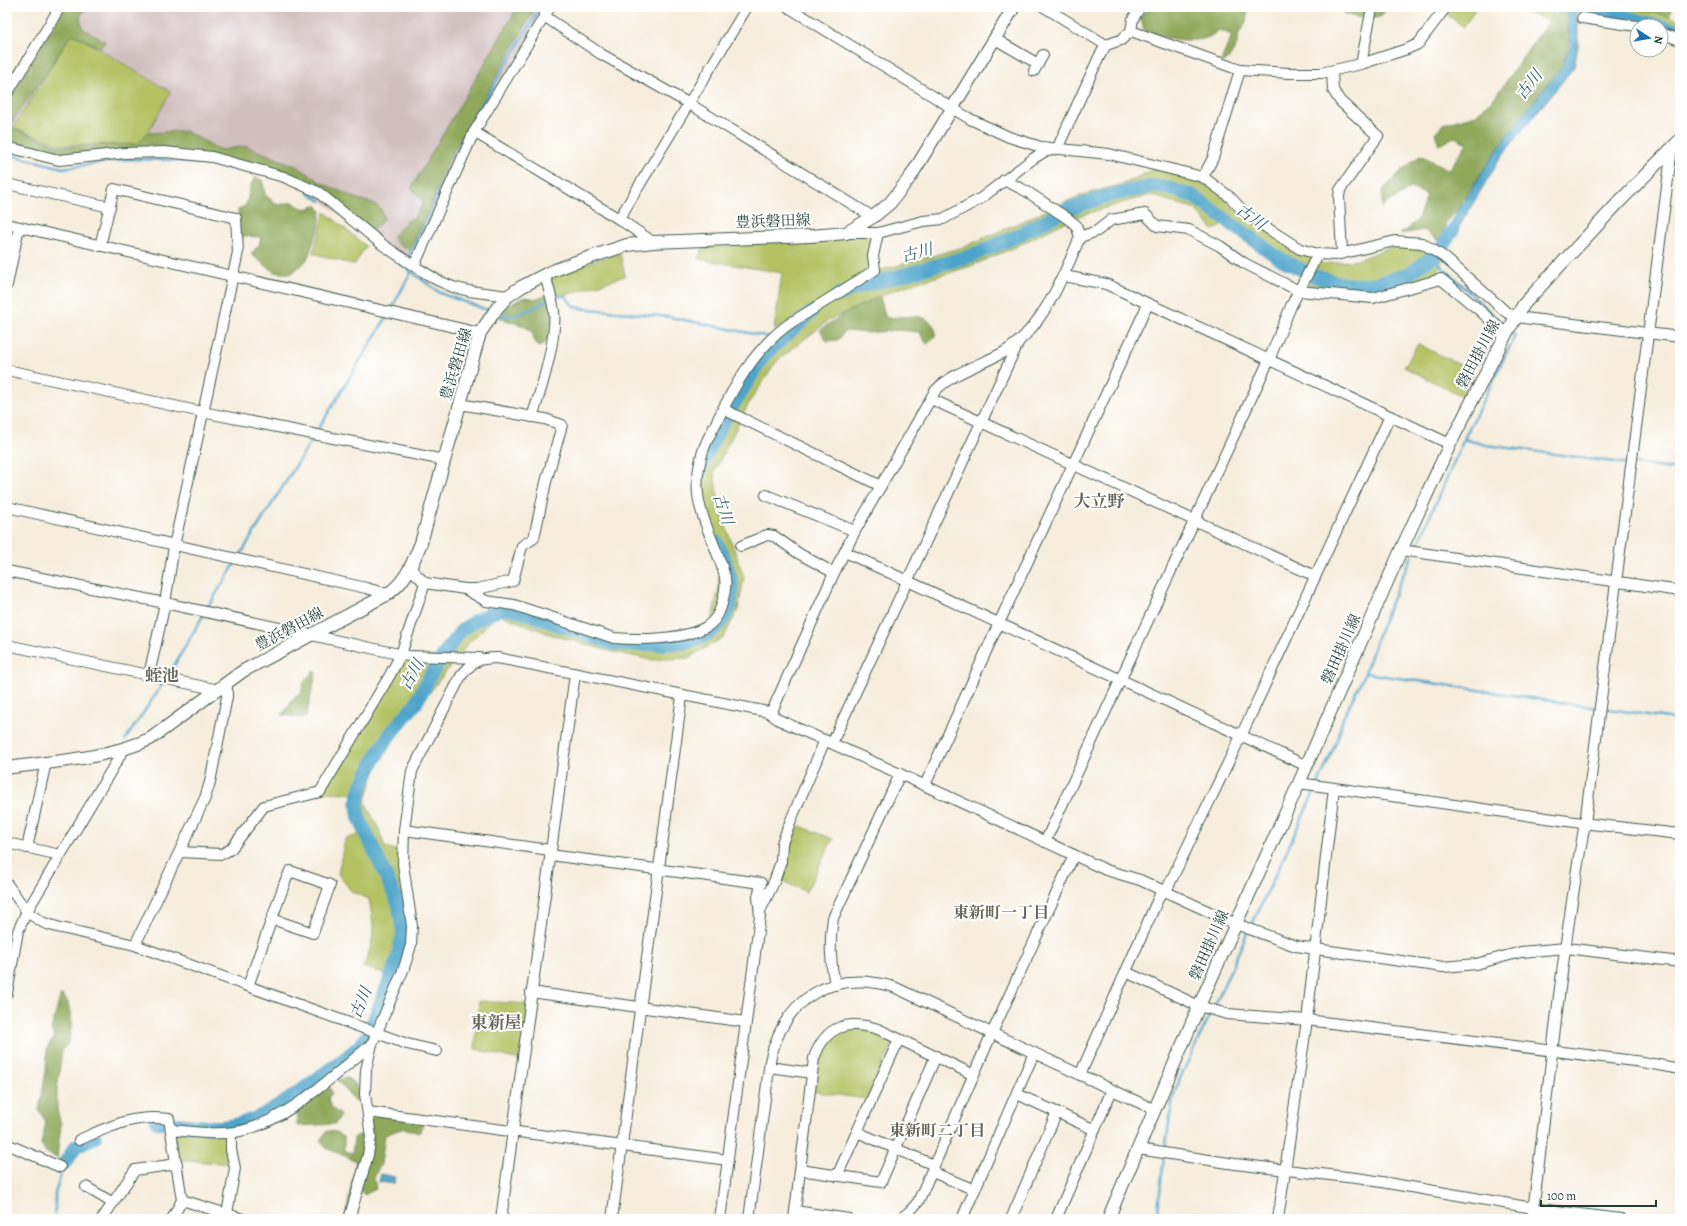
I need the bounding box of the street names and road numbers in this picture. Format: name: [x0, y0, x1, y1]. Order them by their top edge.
street label: 豊浜磐田線: [735, 210, 811, 232]
street label: 磐田掛川線: [1452, 316, 1504, 392]
street label: 豊浜磐田線: [435, 325, 477, 403]
street label: 豊浜磐田線: [251, 603, 327, 655]
street label: 磐田掛川線: [1317, 611, 1365, 687]
street label: 磐田掛川線: [1185, 907, 1233, 983]

